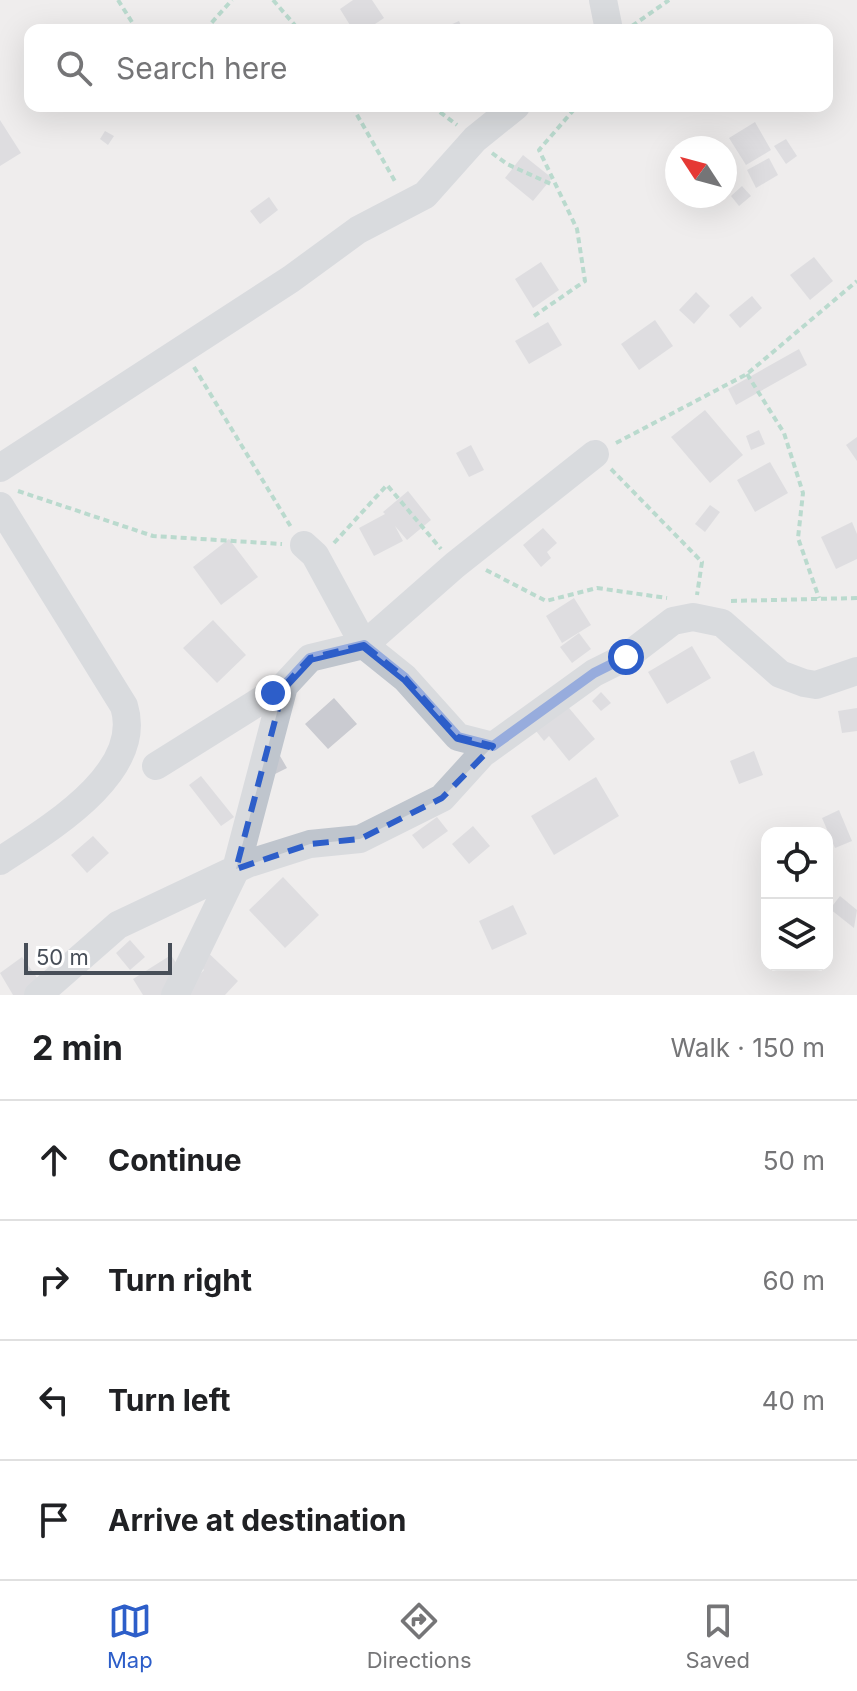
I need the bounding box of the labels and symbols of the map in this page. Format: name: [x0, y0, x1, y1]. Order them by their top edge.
north arrow: [665, 136, 737, 208]
route start: [608, 639, 644, 675]
route end: [255, 675, 291, 711]
scale bar: [24, 939, 172, 975]

